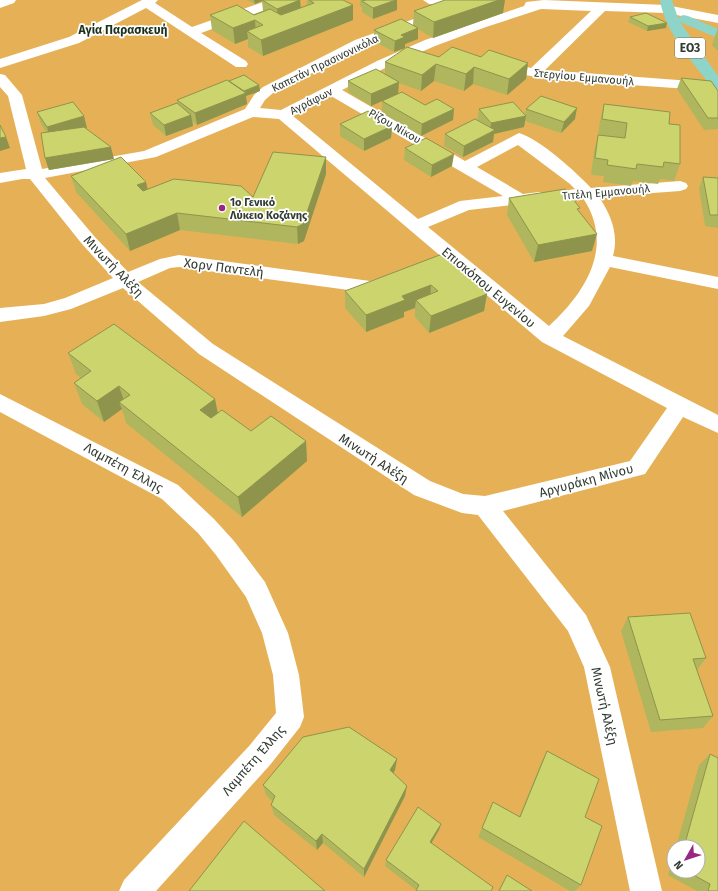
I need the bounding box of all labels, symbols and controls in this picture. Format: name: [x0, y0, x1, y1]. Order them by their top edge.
district label: Αγία Παρασκευή: [78, 22, 168, 37]
street label: Καπετάν Πρασινονικόλα: [270, 32, 381, 95]
road number: ΕΟ3: [675, 38, 705, 58]
street label: Στεργίου Εμμανουήλ: [533, 67, 635, 88]
street label: Αγράφων: [288, 85, 335, 118]
street label: Ρίζου Νίκου: [366, 106, 423, 147]
street label: Τιτέλη Εμμανουήλ: [562, 182, 651, 203]
place label: 1ο Γενικό Λύκειο Κοζάνης: [229, 196, 308, 222]
marker: 1ο Γενικό Λύκειο Κοζάνης: [217, 203, 227, 213]
street label: Μινωτή Αλέξη: [80, 232, 147, 301]
street label: Επισκόπου Ευγενίου: [439, 244, 538, 331]
street label: Χορν Παντελή: [183, 255, 265, 280]
street label: Μινωτή Αλέξη: [336, 430, 411, 487]
street label: Λαμπέτη Έλλης: [82, 440, 166, 495]
street label: Αργυράκη Μίνου: [537, 461, 635, 500]
street label: Μινωτή Αλέξη: [587, 666, 621, 747]
street label: Λαμπέτη Έλλης: [219, 722, 288, 798]
north arrow: [666, 839, 706, 879]
text: N: [671, 858, 686, 872]

